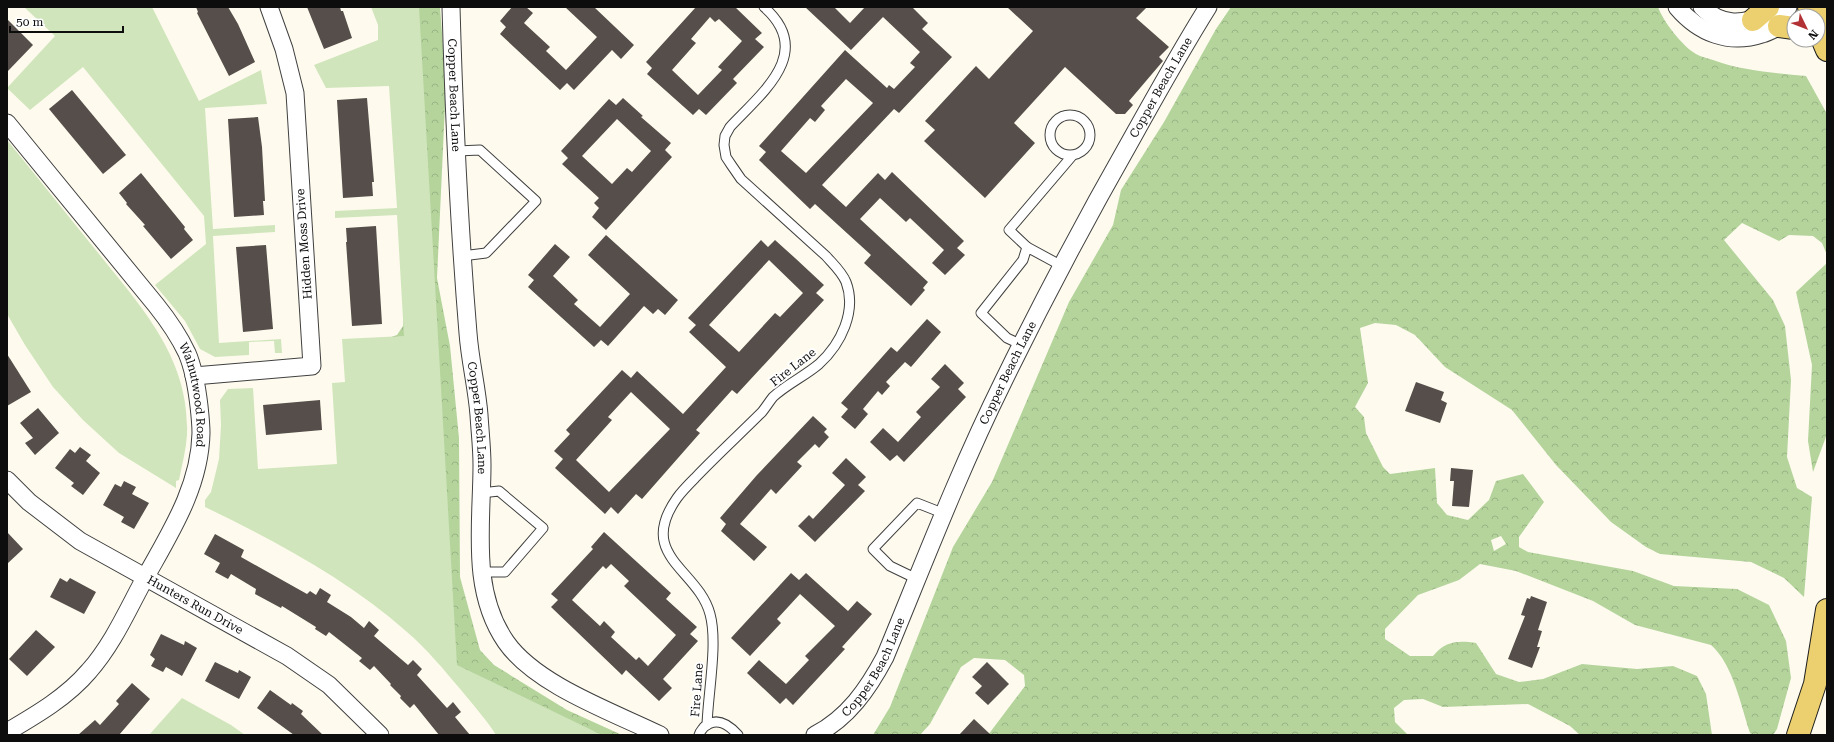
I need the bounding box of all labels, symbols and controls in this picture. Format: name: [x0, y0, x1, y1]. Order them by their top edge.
scale bar: [10, 8, 123, 34]
north arrow: [1786, 8, 1826, 48]
text: 50 m: [16, 15, 43, 29]
text: N: [1805, 27, 1821, 42]
street label: Copper Beach Lane: [1127, 34, 1195, 140]
street label: Copper Beach Lane: [445, 38, 463, 152]
street label: Hidden Moss Drive: [293, 188, 315, 300]
street label: Copper Beach Lane: [977, 319, 1039, 427]
street label: Walnutwood Road: [176, 340, 208, 448]
street label: Fire Lane: [767, 345, 819, 389]
street label: Copper Beach Lane: [465, 361, 489, 475]
street label: Hunters Run Drive: [145, 573, 246, 637]
street label: Copper Beach Lane: [839, 615, 908, 720]
street label: Fire Lane: [688, 662, 706, 717]

